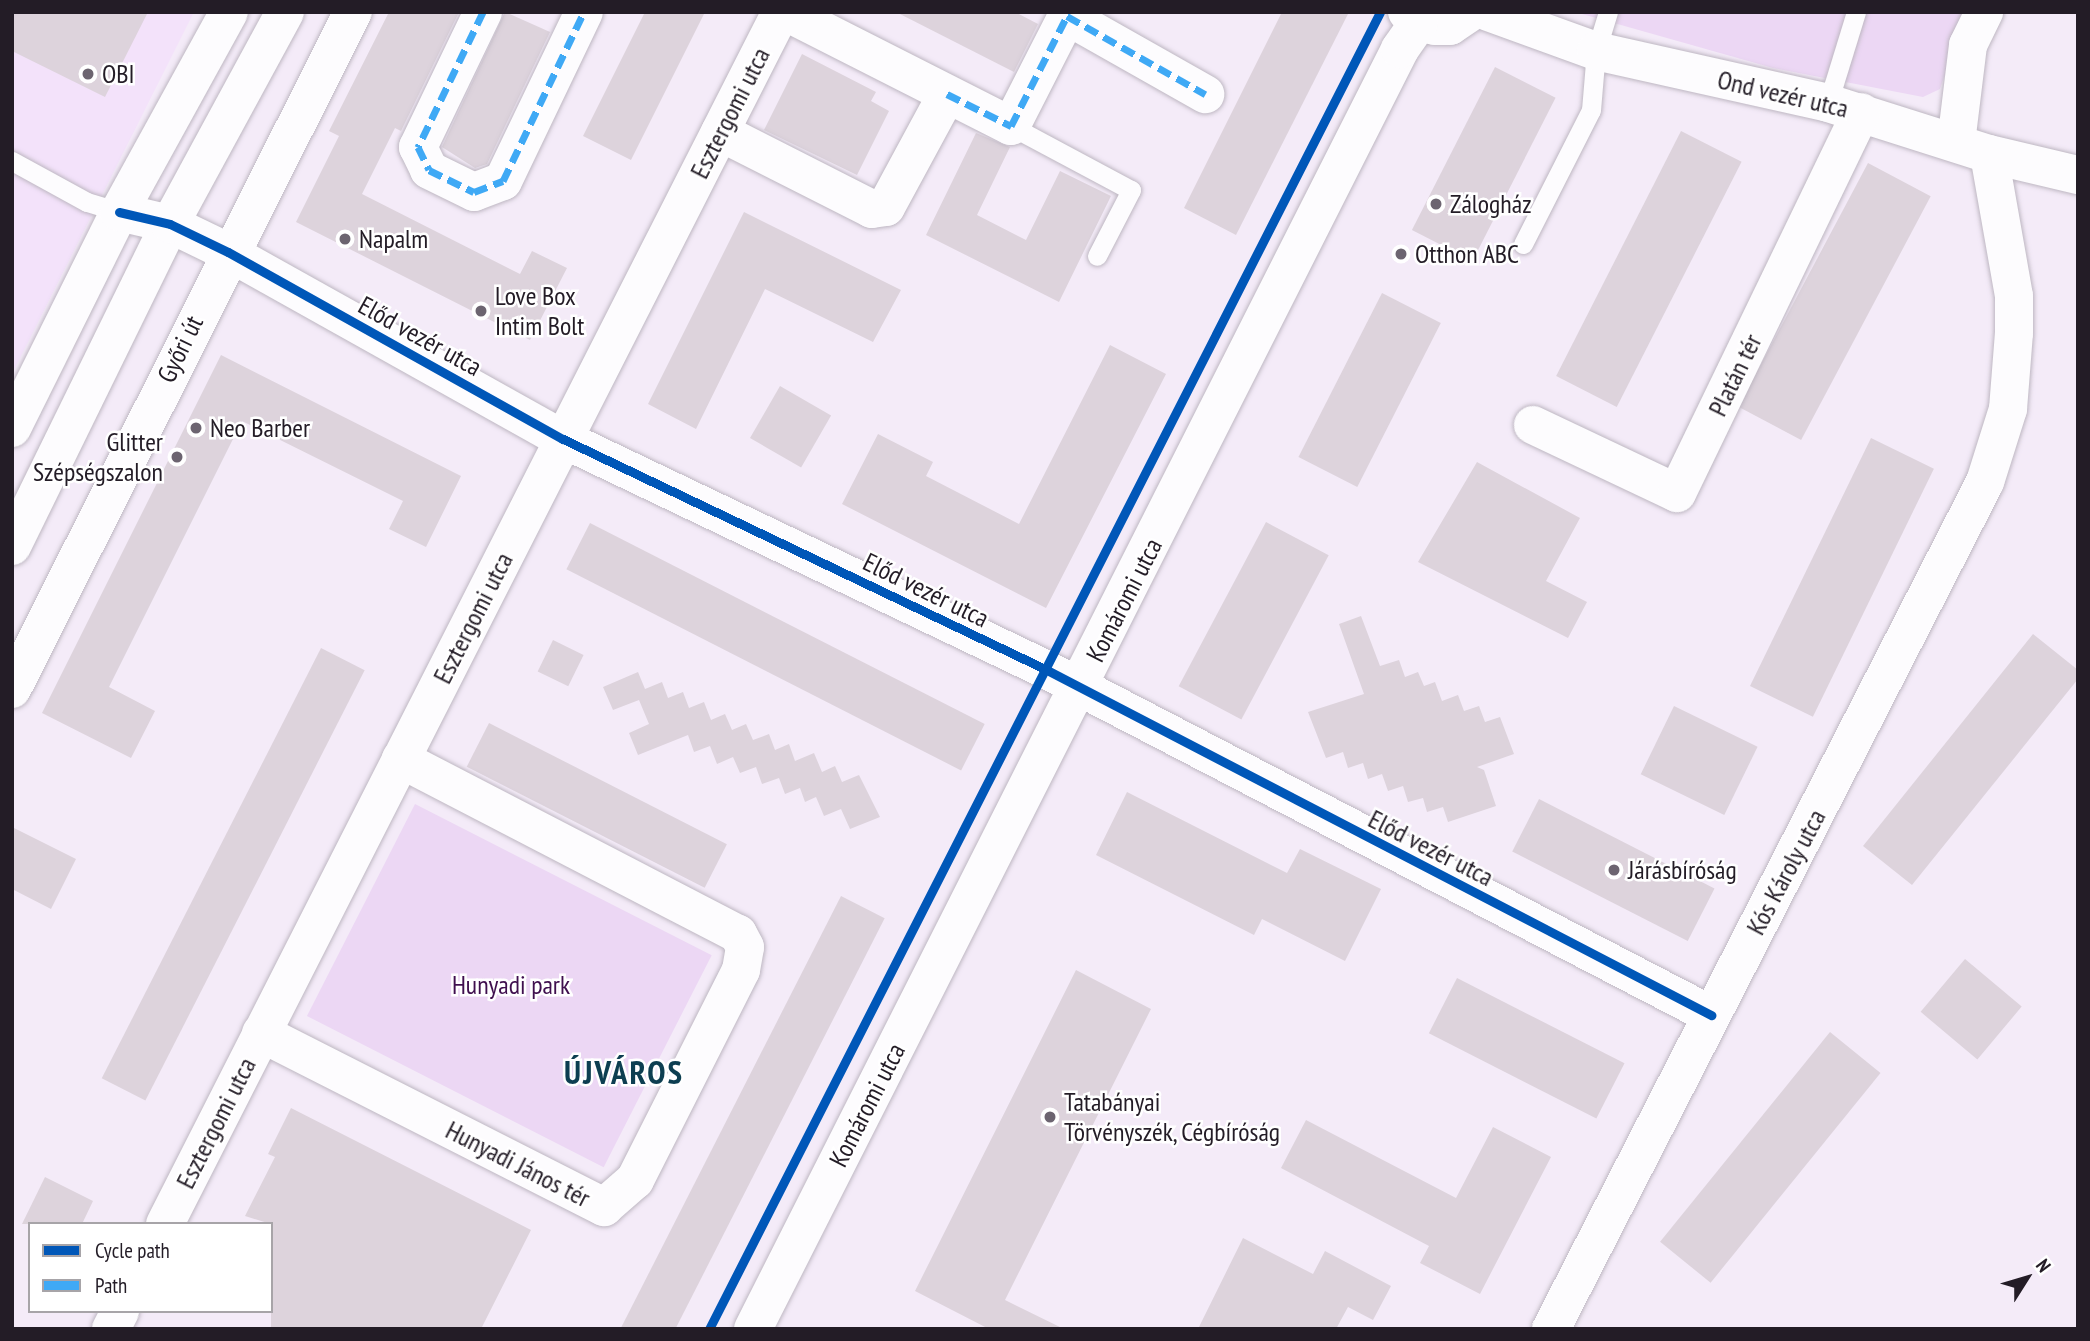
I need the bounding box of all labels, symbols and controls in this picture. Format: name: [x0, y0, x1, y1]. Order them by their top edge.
street label: Esztergomi utca: [684, 42, 776, 184]
place label: OBI: [102, 58, 135, 90]
street label: Ond vezér utca: [1715, 64, 1851, 124]
marker: OBI: [80, 66, 96, 82]
place label: Zálogház: [1450, 188, 1532, 220]
marker: Zálogház: [1428, 196, 1444, 212]
place label: Napalm: [359, 223, 428, 255]
marker: Napalm: [337, 231, 353, 247]
place label: Otthon ABC: [1415, 238, 1520, 270]
marker: Otthon ABC: [1393, 246, 1409, 262]
place label: Love Box Intim Bolt: [495, 280, 584, 342]
street label: Előd vezér utca: [353, 289, 487, 383]
marker: Love Box Intim Bolt: [473, 303, 489, 319]
street label: Győri út: [151, 310, 209, 388]
street label: Platán tér: [1702, 329, 1768, 421]
place label: Neo Barber: [210, 412, 310, 444]
marker: Neo Barber: [188, 420, 204, 436]
place label: Glitter Szépségszalon: [33, 426, 163, 488]
marker: Glitter Szépségszalon: [169, 449, 185, 465]
street label: Komáromi utca: [1080, 533, 1168, 667]
street label: Előd vezér utca: [858, 546, 994, 634]
street label: Esztergomi utca: [427, 547, 519, 689]
street label: Előd vezér utca: [1363, 803, 1499, 893]
street label: Kós Károly utca: [1740, 804, 1832, 940]
place label: Járásbíróság: [1628, 854, 1737, 886]
marker: Járásbíróság: [1606, 862, 1622, 878]
park label: Hunyadi park: [452, 969, 570, 1001]
street label: Komáromi utca: [823, 1038, 911, 1172]
street label: Esztergomi utca: [170, 1052, 262, 1194]
district label: ÚJVÁROS: [565, 1052, 683, 1092]
place label: Tatabányai Törvényszék, Cégbíróság: [1064, 1086, 1282, 1148]
marker: Tatabányai Törvényszék, Cégbíróság: [1042, 1109, 1058, 1125]
street label: Hunyadi János tér: [441, 1114, 595, 1214]
legend: [28, 1222, 273, 1313]
text: Cycle path: [95, 1237, 170, 1264]
north arrow: [1992, 1243, 2062, 1313]
text: N: [2031, 1254, 2056, 1277]
text: Path: [95, 1272, 127, 1299]

